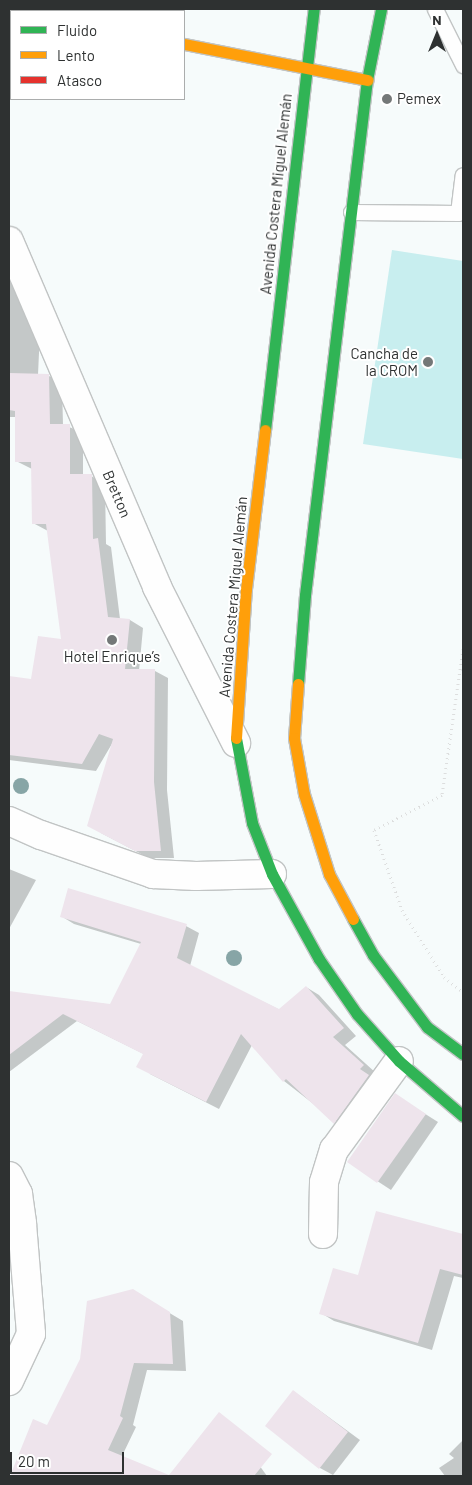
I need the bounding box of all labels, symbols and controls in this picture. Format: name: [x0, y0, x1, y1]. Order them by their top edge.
legend: [10, 10, 185, 100]
north arrow: [412, 10, 462, 60]
text: N: [432, 11, 442, 28]
text: Fluido: [57, 21, 97, 39]
text: Lento: [57, 46, 95, 64]
text: Atasco: [57, 71, 102, 89]
place label: Pemex: [397, 90, 441, 108]
street label: Avenida Costera Miguel Alemán: [256, 93, 296, 295]
marker: Pemex: [381, 93, 393, 105]
place label: Cancha de la CROM: [351, 344, 418, 379]
marker: Cancha de la CROM: [422, 356, 434, 368]
street label: Bretton: [99, 468, 135, 520]
street label: Avenida Costera Miguel Alemán: [215, 496, 251, 698]
marker: Hotel Enrique’s: [106, 634, 118, 646]
place label: Hotel Enrique’s: [64, 648, 160, 666]
scale bar: [12, 1442, 126, 1474]
text: 20 m: [18, 1452, 50, 1470]

